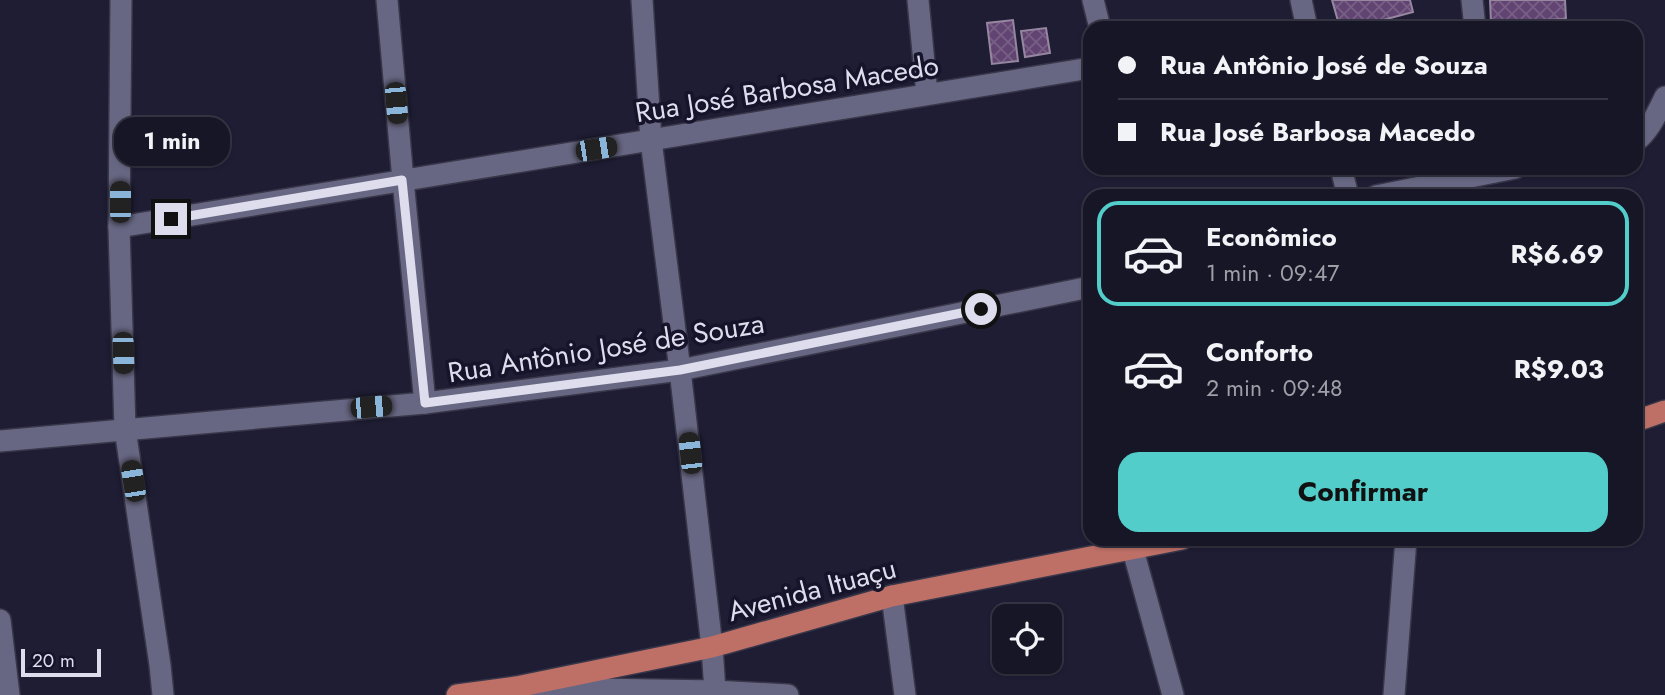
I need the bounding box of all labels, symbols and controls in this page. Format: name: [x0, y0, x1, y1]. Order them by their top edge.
street label: Rua José Barbosa Macedo: [632, 45, 942, 133]
text: Rua Antônio José de Souza: [1160, 46, 1488, 84]
car: [384, 81, 409, 125]
text: Rua José Barbosa Macedo: [1160, 113, 1475, 151]
callout: 1 min: [113, 118, 229, 166]
text: 1 min: [143, 124, 201, 158]
car: [574, 135, 619, 163]
car: [110, 181, 131, 223]
route end: [155, 203, 187, 235]
text: Econômico: [1206, 218, 1337, 256]
icon: car: [1122, 222, 1185, 285]
text: R$6.69: [1510, 235, 1604, 273]
text: 1 min · 09:47: [1206, 256, 1339, 290]
route start: [965, 293, 997, 325]
street label: Rua Antônio José de Souza: [445, 303, 767, 393]
car: [112, 332, 135, 374]
text: Conforto: [1206, 333, 1313, 371]
icon: car: [1122, 337, 1185, 400]
text: R$9.03: [1514, 350, 1604, 388]
text: 2 min · 09:48: [1206, 371, 1343, 405]
car: [350, 395, 393, 419]
car: [678, 431, 703, 475]
button: Confirmar: [1118, 452, 1608, 532]
car: [120, 459, 147, 503]
street label: Avenida Ituaçu: [723, 548, 901, 632]
map controls: [992, 604, 1062, 674]
button: locate: [992, 604, 1062, 674]
scale bar: [21, 646, 102, 678]
text: 20 m: [32, 647, 75, 674]

